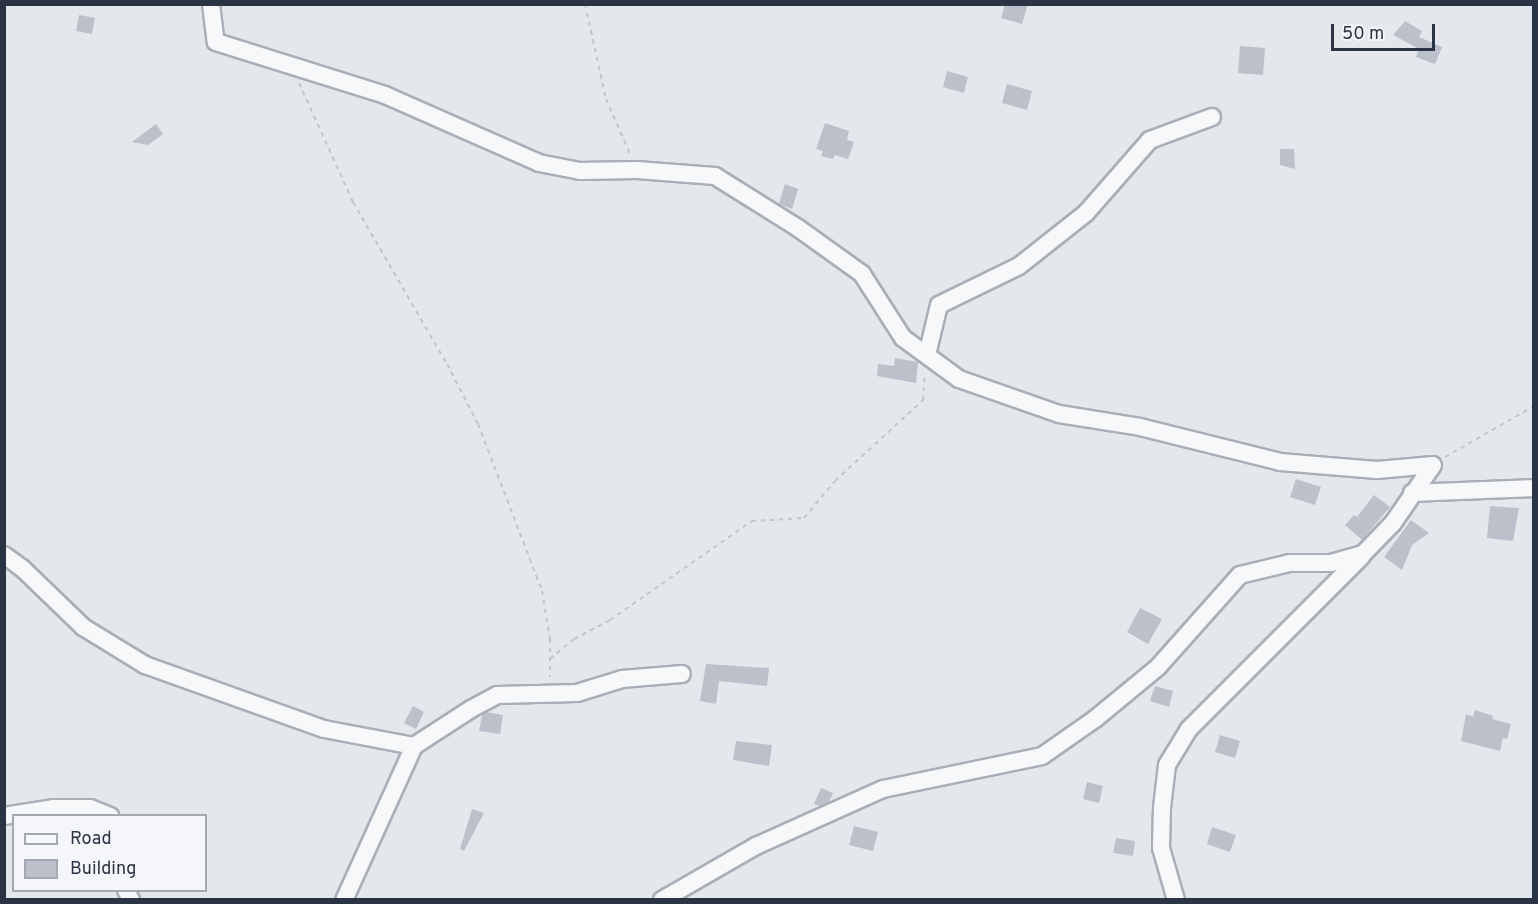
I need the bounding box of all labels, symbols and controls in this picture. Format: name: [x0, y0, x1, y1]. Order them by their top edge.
scale bar: [1334, 12, 1438, 50]
text: 50 m: [1342, 23, 1384, 46]
legend: [12, 814, 207, 892]
text: Road: [70, 828, 112, 851]
text: Building: [70, 858, 136, 881]

